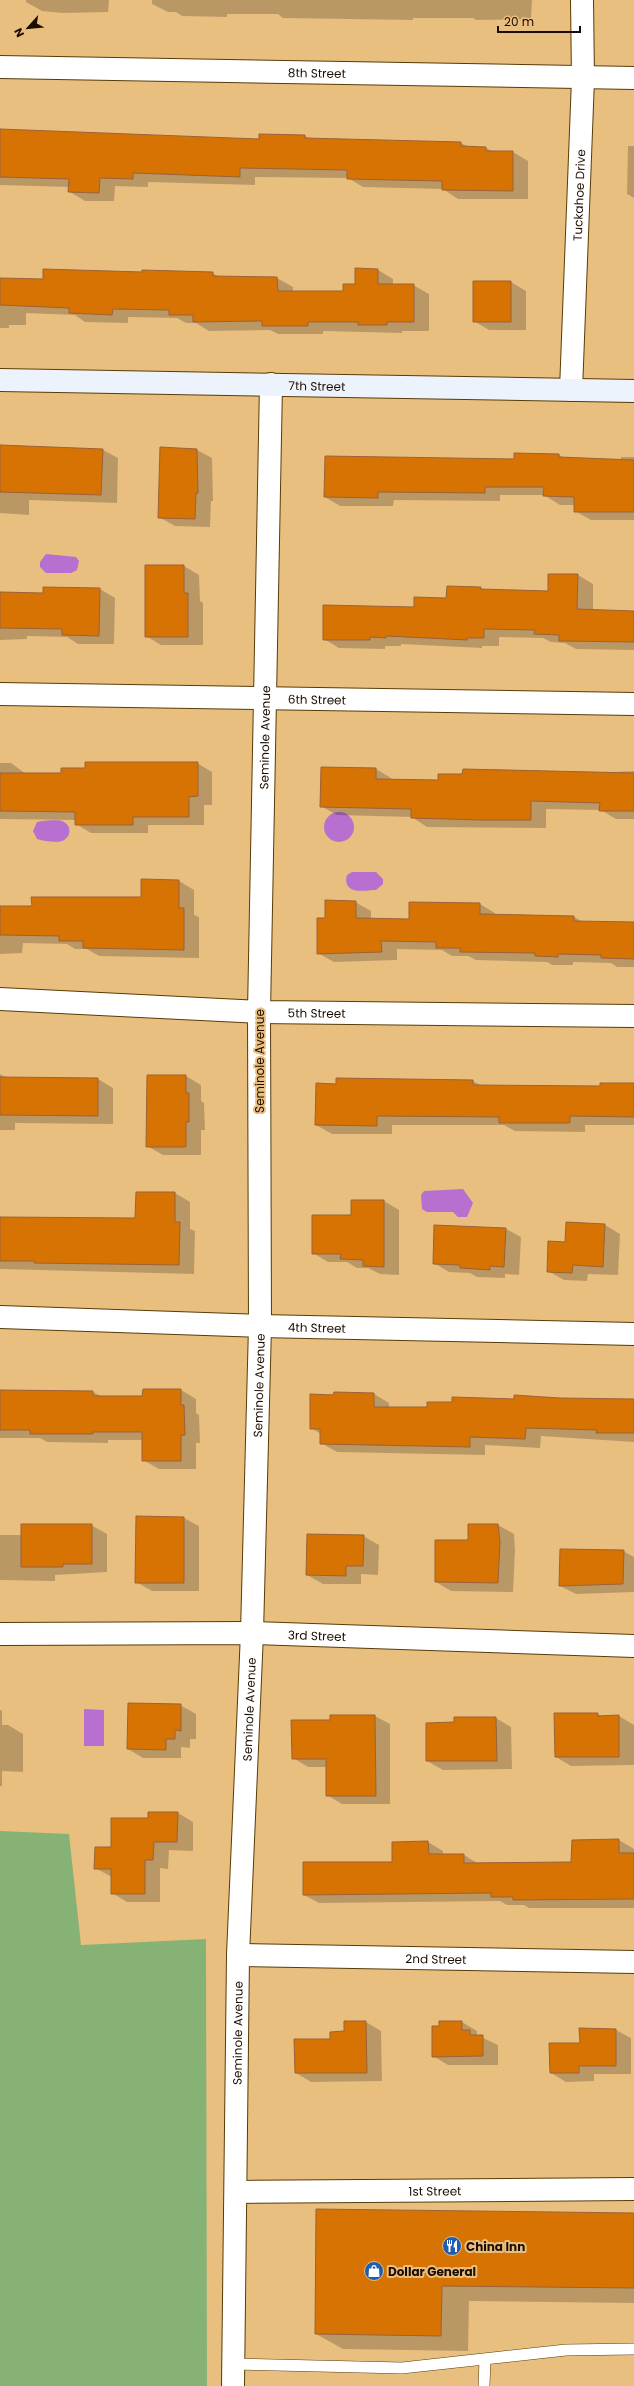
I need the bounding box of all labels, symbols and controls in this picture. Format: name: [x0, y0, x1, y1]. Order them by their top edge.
north arrow: [8, 8, 48, 48]
scale bar: [498, 8, 580, 34]
text: 20 m: [504, 13, 534, 30]
text: N: [10, 25, 28, 40]
street label: 8th Street: [288, 63, 346, 82]
street label: Tuckahoe Drive: [568, 149, 589, 241]
street label: 7th Street: [288, 377, 346, 394]
street label: Seminole Avenue: [255, 685, 274, 790]
street label: 6th Street: [288, 690, 346, 708]
street label: 5th Street: [288, 1004, 346, 1021]
street label: Seminole Avenue: [251, 1009, 268, 1113]
street label: 4th Street: [288, 1318, 346, 1336]
street label: Seminole Avenue: [249, 1333, 268, 1438]
street label: 3rd Street: [288, 1626, 346, 1645]
street label: Seminole Avenue: [238, 1657, 259, 1762]
street label: 2nd Street: [405, 1949, 467, 1968]
street label: Seminole Avenue: [228, 1981, 246, 2085]
street label: 1st Street: [408, 2182, 462, 2199]
restaurant icon: China Inn: [441, 2235, 463, 2257]
place label: China Inn: [466, 2238, 525, 2255]
shop icon: Dollar General: [363, 2260, 385, 2282]
place label: Dollar General: [388, 2263, 476, 2280]

